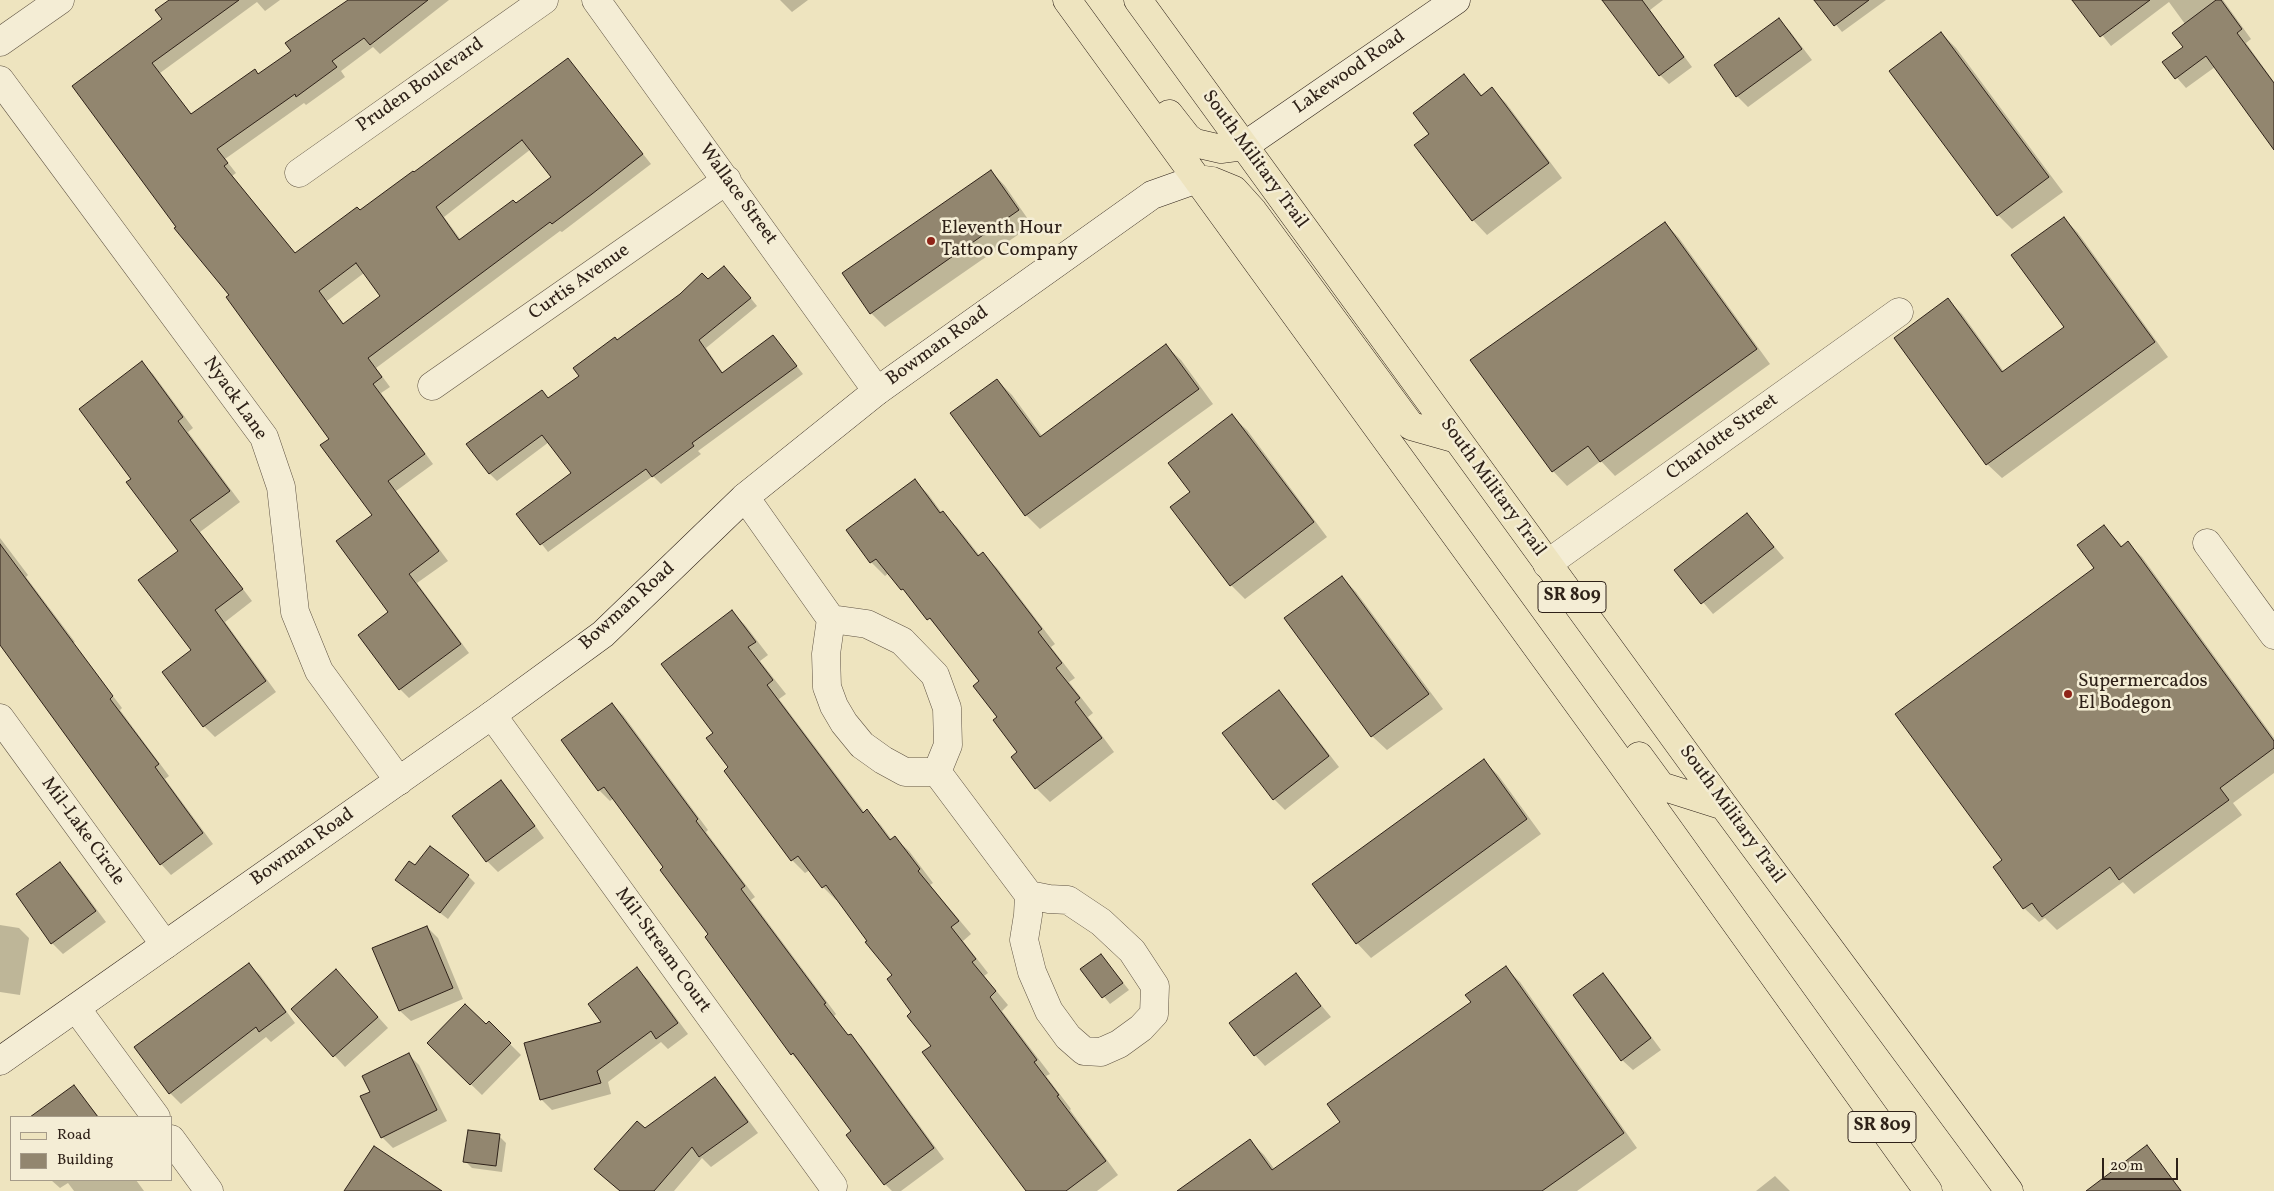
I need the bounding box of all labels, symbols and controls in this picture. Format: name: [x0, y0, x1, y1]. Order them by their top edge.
street label: Lakewood Road: [1290, 26, 1410, 120]
street label: Pruden Boulevard: [353, 34, 489, 138]
street label: South Military Trail: [1196, 86, 1312, 234]
street label: Wallace Street: [693, 140, 781, 250]
place label: Eleventh Hour Tattoo Company: [941, 219, 1078, 263]
marker: Eleventh Hour Tattoo Company: [925, 235, 937, 247]
street label: Curtis Avenue: [525, 240, 635, 326]
street label: Bowman Road: [882, 302, 994, 392]
street label: Nyack Lane: [197, 353, 271, 445]
street label: Charlotte Street: [1663, 390, 1783, 486]
street label: South Military Trail: [1434, 414, 1550, 562]
street label: Bowman Road: [575, 558, 681, 656]
road number: SR 809: [1538, 582, 1606, 612]
place label: Supermercados El Bodegon: [2078, 672, 2208, 716]
marker: Supermercados El Bodegon: [2062, 688, 2074, 700]
street label: South Military Trail: [1673, 741, 1789, 889]
street label: Mil-Lake Circle: [35, 773, 129, 891]
street label: Bowman Road: [247, 804, 359, 892]
street label: Mil-Stream Court: [609, 884, 715, 1018]
road number: SR 809: [1848, 1112, 1916, 1142]
legend: [10, 1116, 172, 1181]
text: Road: [57, 1125, 91, 1146]
scale bar: [2104, 1148, 2180, 1180]
text: Building: [57, 1150, 113, 1171]
text: 20 m: [2110, 1156, 2143, 1177]

